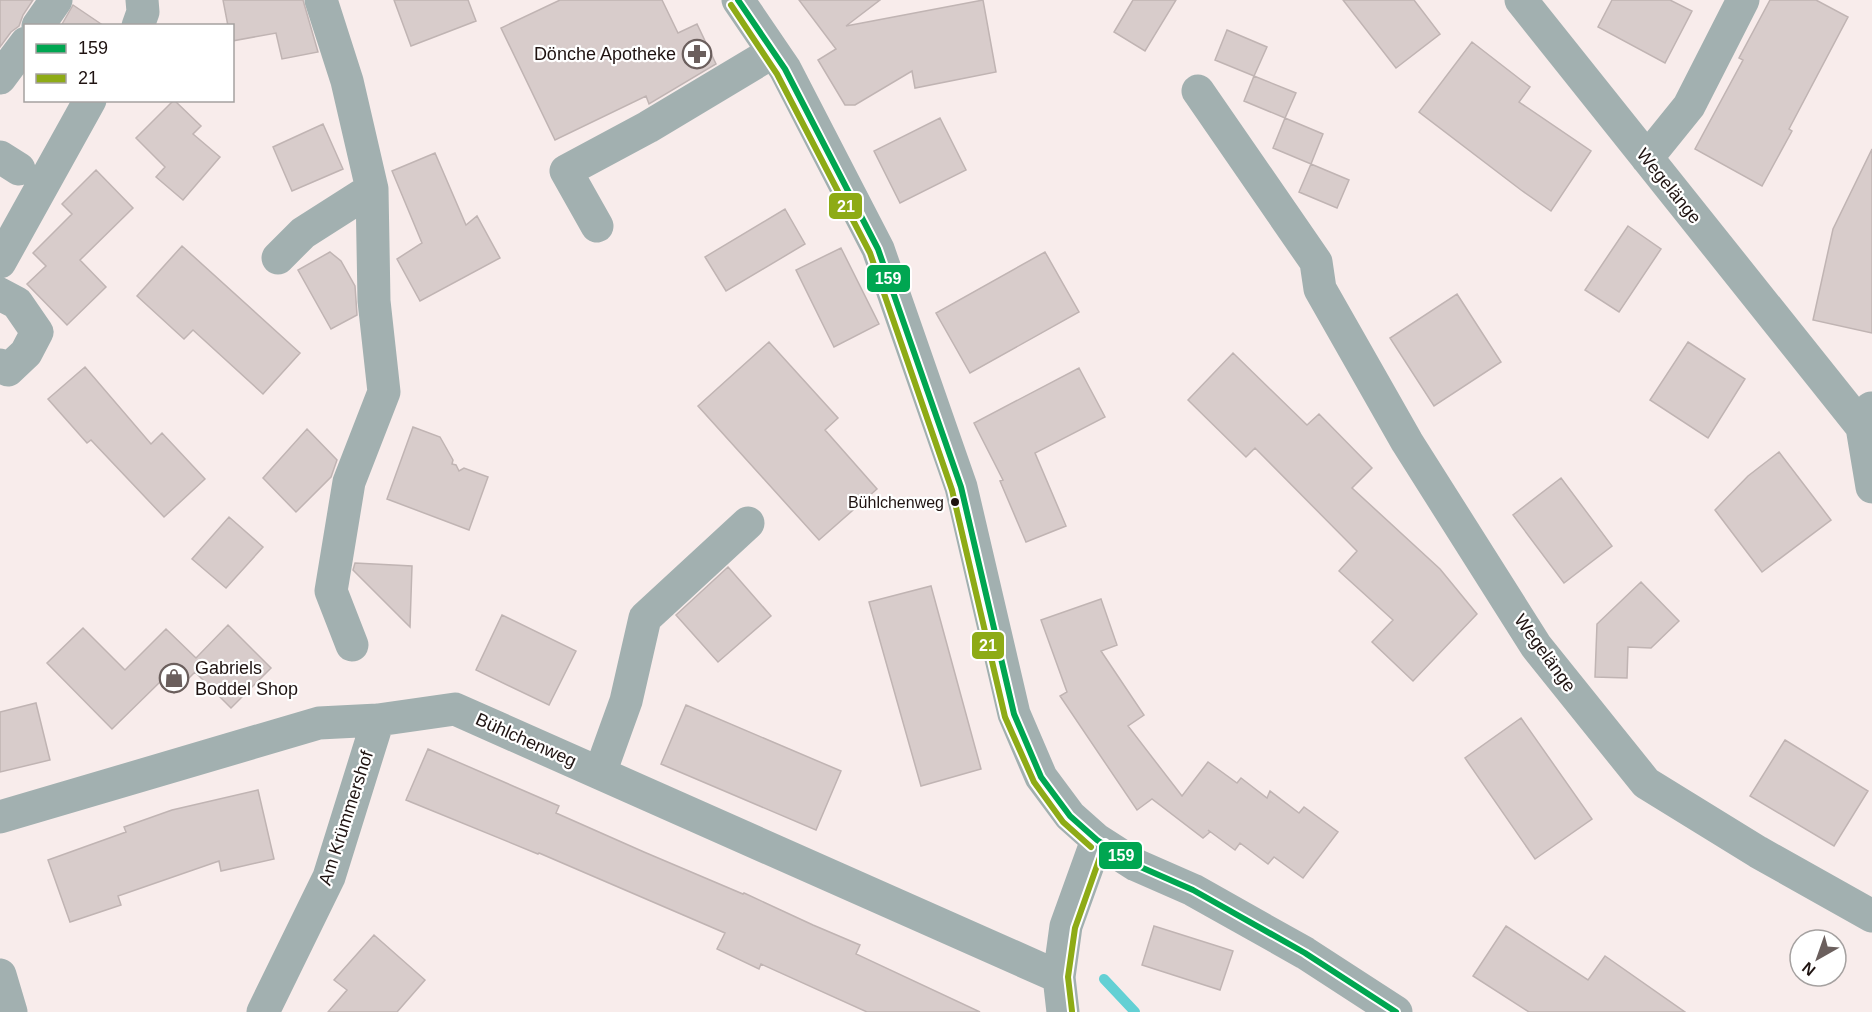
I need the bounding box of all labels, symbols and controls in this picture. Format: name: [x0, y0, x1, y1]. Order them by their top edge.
legend: [24, 24, 234, 102]
text: 159: [78, 38, 108, 58]
pharmacy icon: Dönche Apotheke: [681, 38, 713, 70]
place label: Dönche Apotheke: [534, 44, 676, 64]
text: 21: [78, 68, 98, 88]
street label: Wegelänge: [1633, 144, 1705, 228]
line badge: 21: [828, 192, 863, 220]
text: 21: [837, 198, 855, 215]
line badge: 159: [866, 264, 911, 293]
text: 159: [875, 270, 901, 287]
place label: Bühlchenweg: [848, 494, 944, 511]
marker: Bühlchenweg: [949, 496, 961, 508]
street label: Wegelänge: [1510, 610, 1580, 696]
line badge: 21: [971, 631, 1005, 660]
text: 21: [979, 637, 997, 654]
place label: Gabriels Boddel Shop: [195, 658, 298, 699]
shop icon: Gabriels Boddel Shop: [158, 662, 190, 694]
street label: Bühlchenweg: [473, 709, 579, 771]
street label: Am Krümmershof: [315, 747, 377, 888]
line badge: 159: [1098, 841, 1143, 870]
text: 159: [1108, 847, 1134, 864]
north arrow: [1788, 928, 1848, 988]
text: N: [1799, 959, 1819, 979]

